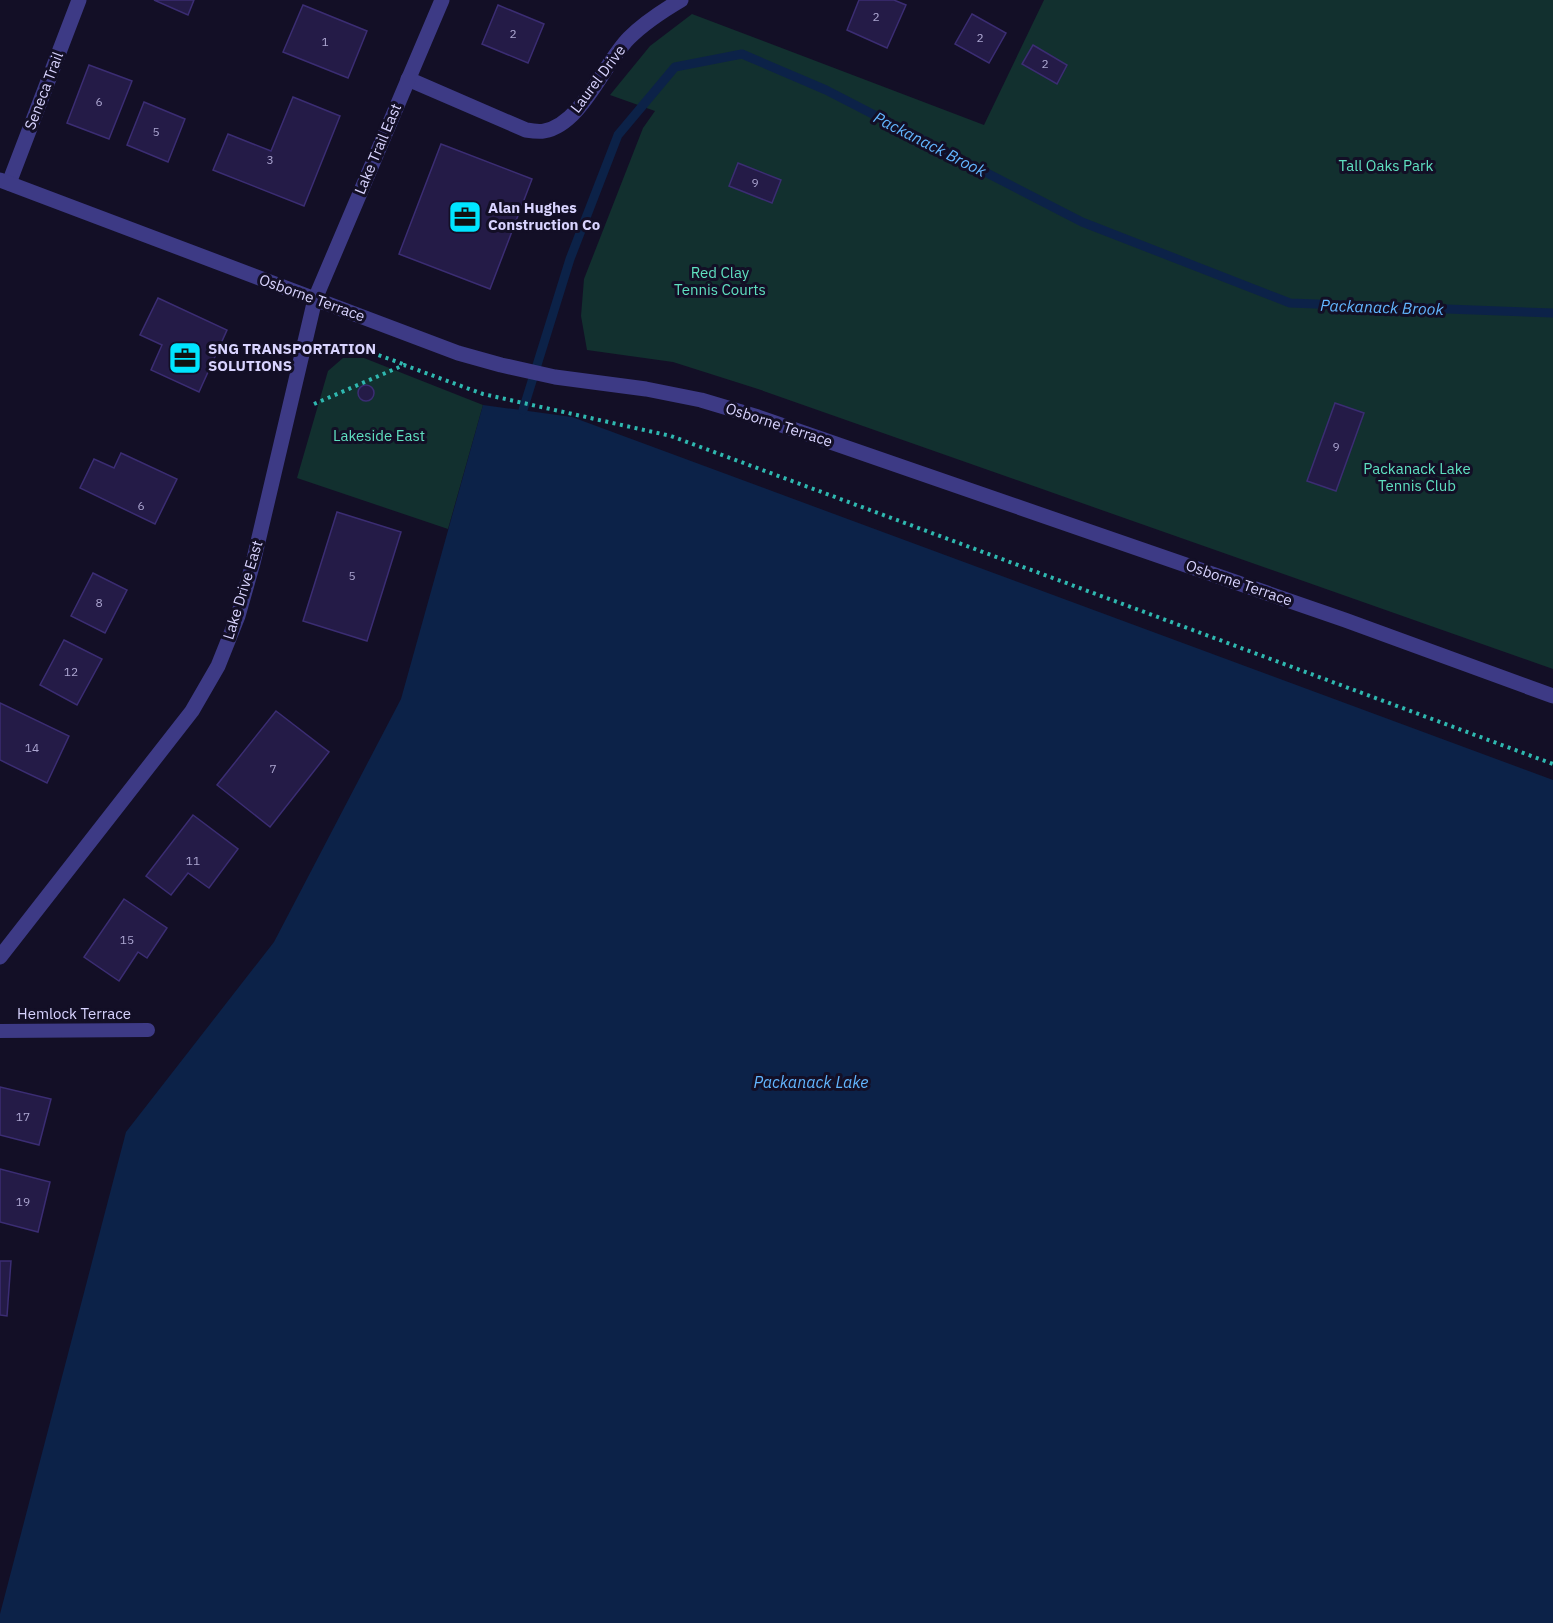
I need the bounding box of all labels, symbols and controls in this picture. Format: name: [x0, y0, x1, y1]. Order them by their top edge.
house number: 2: [872, 9, 880, 24]
house number: 2: [509, 26, 517, 41]
house number: 2: [976, 30, 984, 45]
house number: 1: [321, 34, 329, 49]
street label: Laurel Drive: [566, 41, 629, 116]
street label: Seneca Trail: [20, 49, 67, 133]
house number: 2: [1041, 56, 1049, 71]
house number: 6: [95, 94, 103, 109]
street label: Lake Trail East: [350, 100, 405, 197]
water label: Packanack Brook: [870, 107, 990, 181]
house number: 5: [152, 124, 160, 139]
house number: 3: [266, 152, 274, 167]
park label: Tall Oaks Park: [1339, 156, 1433, 175]
house number: 9: [751, 175, 759, 190]
place label: Alan Hughes Construction Co: [488, 198, 600, 234]
office icon: Alan Hughes Construction Co: [447, 199, 483, 235]
park label: Red Clay Tennis Courts: [674, 263, 766, 299]
street label: Osborne Terrace: [257, 270, 368, 325]
water label: Packanack Brook: [1320, 295, 1445, 319]
place label: SNG TRANSPORTATION SOLUTIONS: [208, 339, 376, 375]
office icon: SNG TRANSPORTATION SOLUTIONS: [167, 340, 203, 376]
street label: Osborne Terrace: [723, 398, 835, 451]
park label: Lakeside East: [333, 426, 425, 445]
house number: 9: [1332, 439, 1340, 454]
park label: Packanack Lake Tennis Club: [1363, 459, 1471, 495]
house number: 6: [137, 498, 145, 513]
street label: Lake Drive East: [218, 538, 267, 642]
street label: Osborne Terrace: [1183, 555, 1295, 610]
house number: 5: [348, 568, 356, 583]
house number: 8: [95, 595, 103, 610]
house number: 12: [64, 664, 78, 679]
house number: 14: [25, 740, 39, 755]
house number: 7: [269, 761, 277, 776]
house number: 11: [186, 853, 200, 868]
house number: 15: [120, 932, 134, 947]
street label: Hemlock Terrace: [17, 1004, 131, 1023]
water label: Packanack Lake: [754, 1072, 868, 1092]
house number: 17: [16, 1109, 30, 1124]
house number: 19: [16, 1194, 30, 1209]

